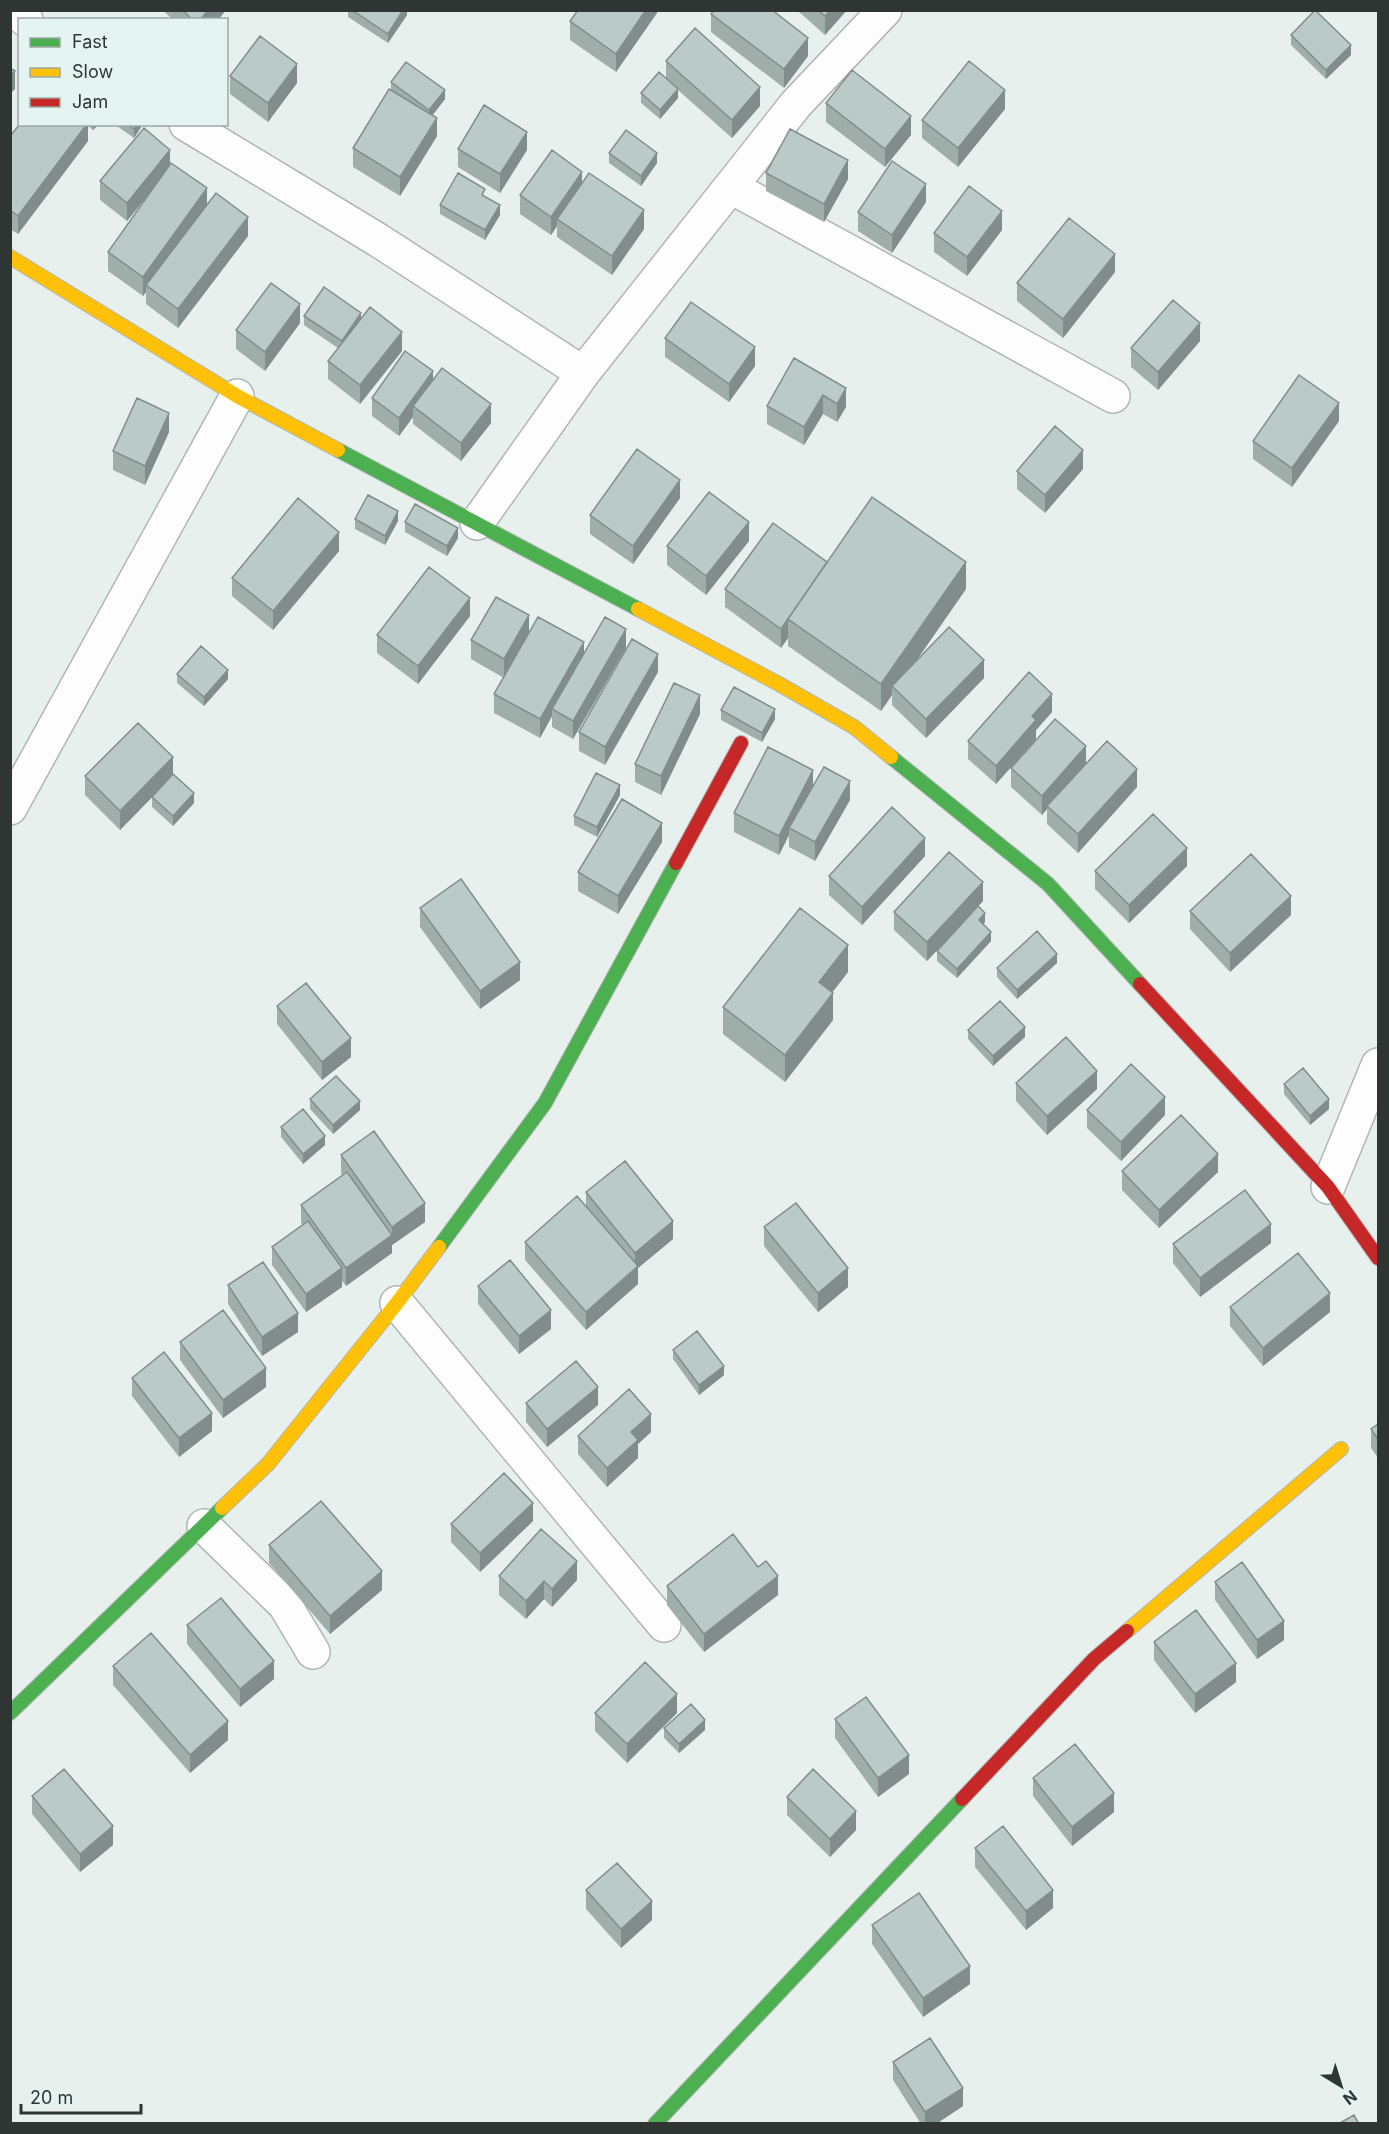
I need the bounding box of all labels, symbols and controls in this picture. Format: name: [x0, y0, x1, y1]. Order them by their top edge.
legend: [18, 18, 228, 126]
text: Fast: [72, 31, 108, 52]
text: Slow: [72, 61, 113, 82]
text: Jam: [72, 91, 108, 112]
north arrow: [1311, 2056, 1371, 2116]
scale bar: [21, 2077, 141, 2115]
text: N: [1339, 2086, 1361, 2109]
text: 20 m: [30, 2087, 73, 2108]

